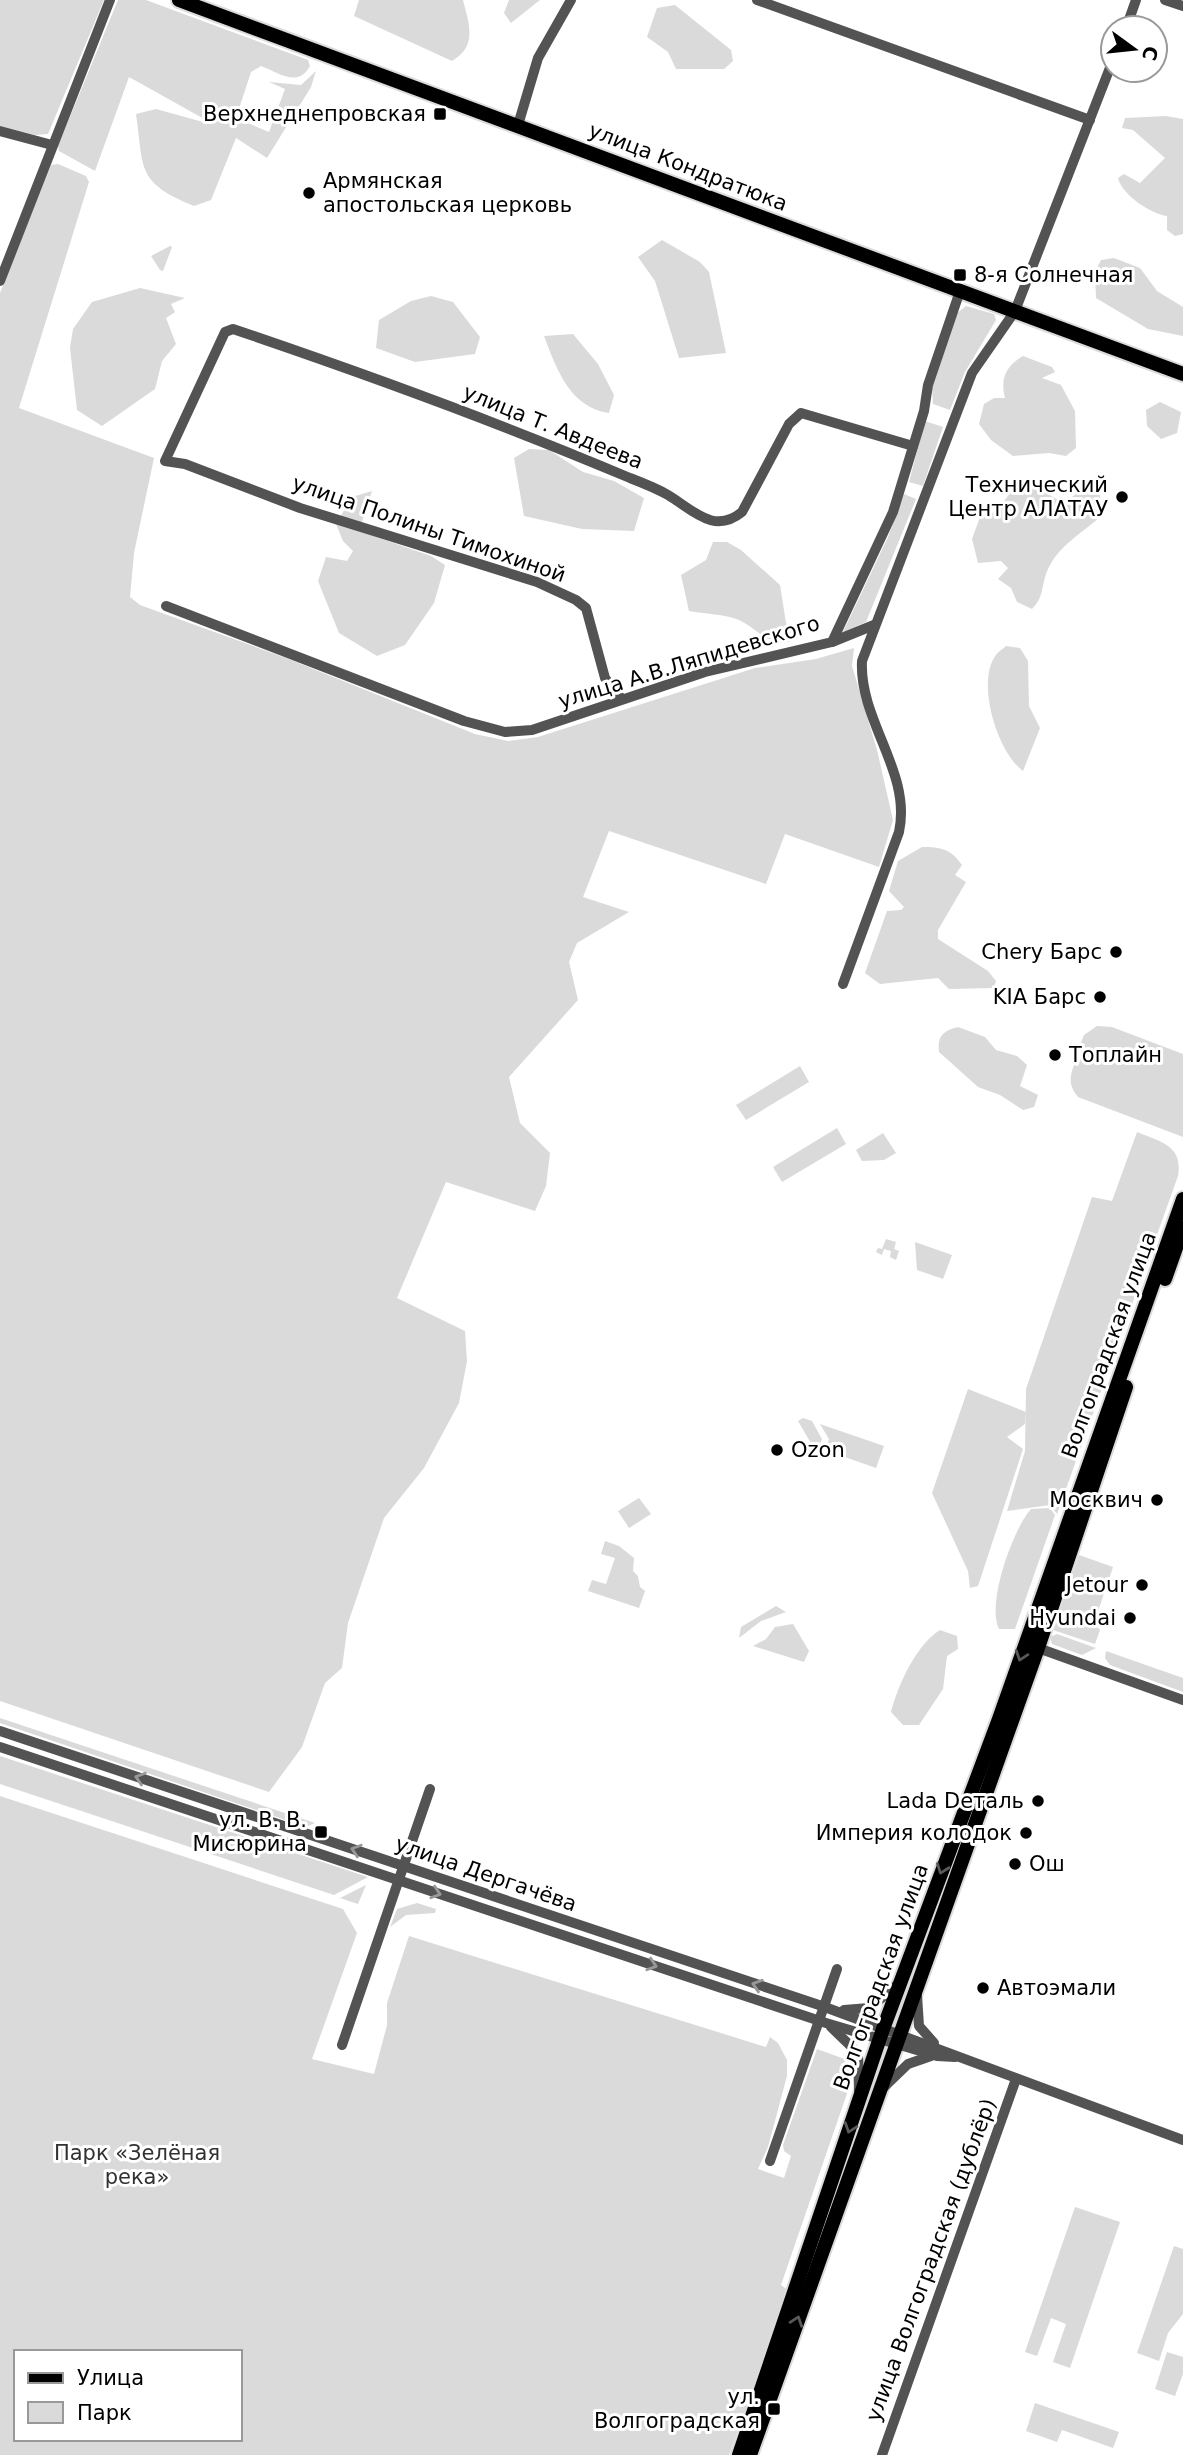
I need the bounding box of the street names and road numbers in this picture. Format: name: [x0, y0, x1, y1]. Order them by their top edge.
street label: улица Кондратюка: [585, 118, 791, 216]
street label: улица Т. Авдеева: [460, 380, 646, 474]
street label: улица Полины Тимохиной: [289, 471, 569, 587]
street label: улица А.В.Ляпидевского: [555, 611, 823, 713]
street label: Волгоградская улица: [1057, 1228, 1161, 1462]
street label: улица Дергачёва: [392, 1832, 580, 1916]
street label: Волгоградская улица: [829, 1860, 933, 2094]
street label: улица Волгоградская (дублёр): [861, 2095, 1001, 2425]

